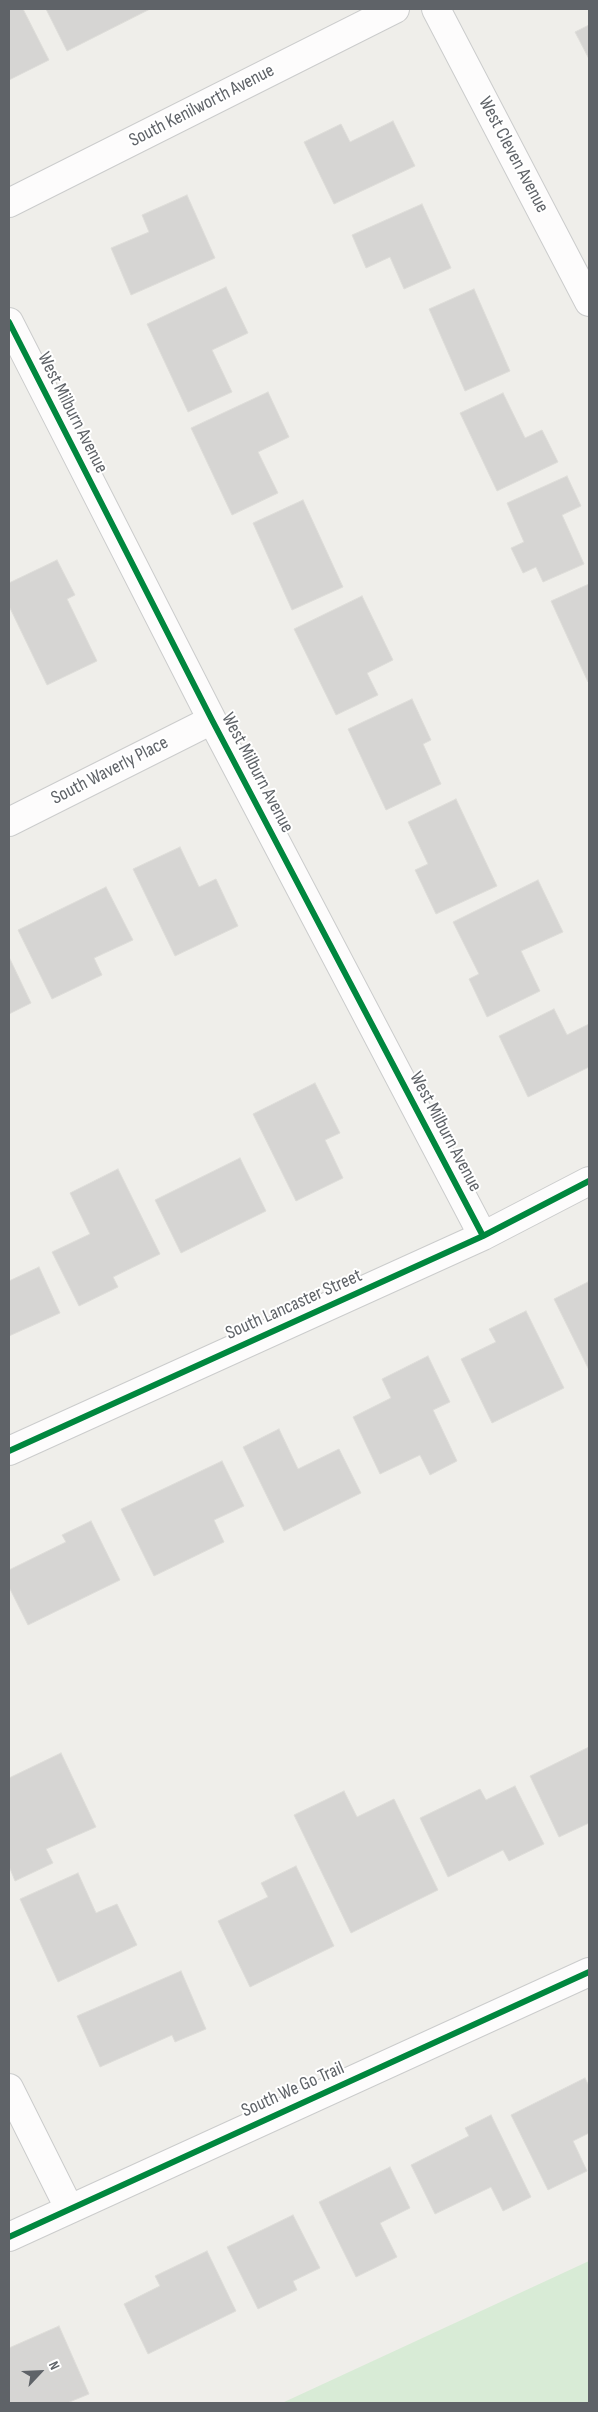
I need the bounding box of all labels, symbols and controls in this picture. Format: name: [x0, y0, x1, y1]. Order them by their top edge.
street label: South Kenilworth Avenue: [126, 60, 278, 152]
street label: West Cleven Avenue: [473, 93, 553, 217]
street label: West Milburn Avenue: [32, 349, 112, 477]
street label: West Milburn Avenue: [216, 709, 298, 837]
street label: South Waverly Place: [48, 732, 172, 810]
street label: West Milburn Avenue: [404, 1068, 486, 1196]
street label: South Lancaster Street: [222, 1265, 366, 1345]
street label: South We Go Trail: [238, 2057, 348, 2123]
north arrow: [15, 2347, 65, 2397]
text: N: [45, 2358, 63, 2372]

